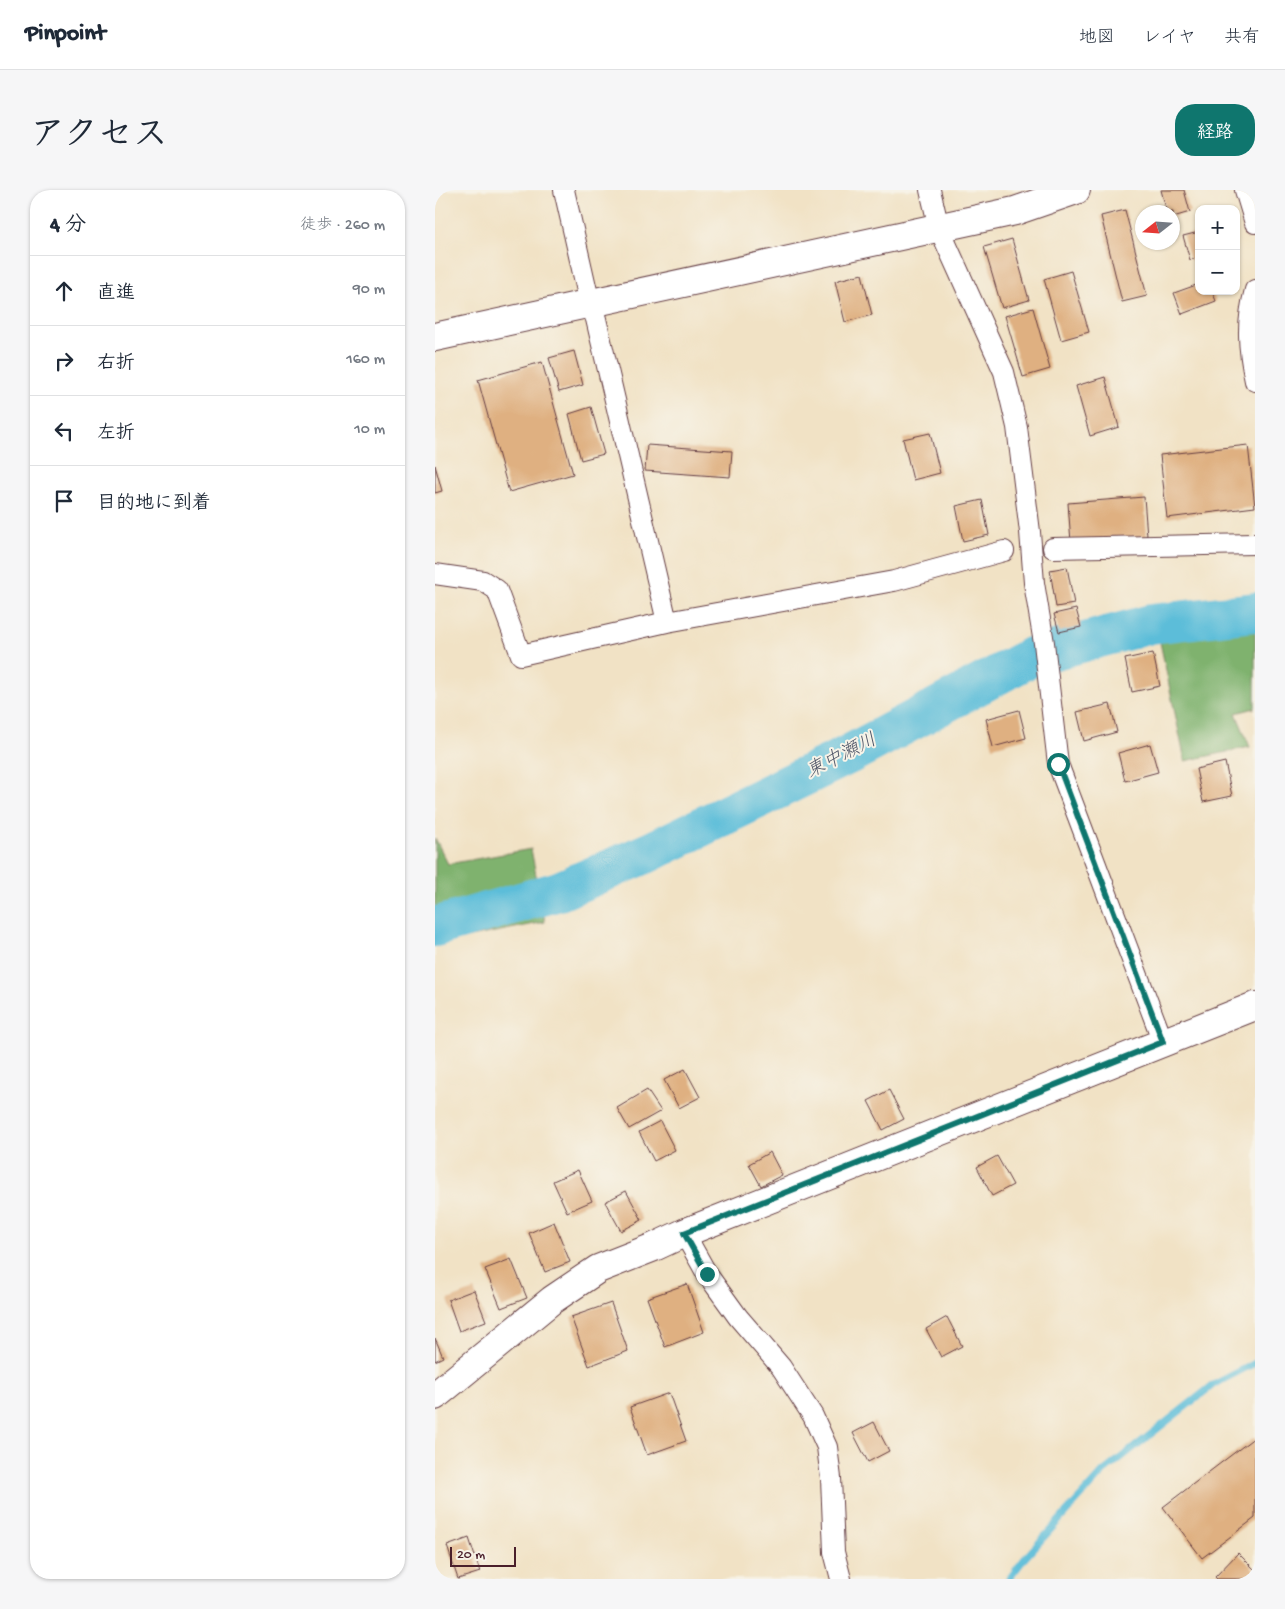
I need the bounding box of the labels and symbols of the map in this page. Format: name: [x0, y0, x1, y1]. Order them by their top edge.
north arrow: [1135, 205, 1180, 250]
water label: 東中瀬川: [802, 729, 881, 785]
route start: [1047, 753, 1070, 776]
route end: [696, 1263, 719, 1286]
scale bar: [450, 1544, 516, 1567]

